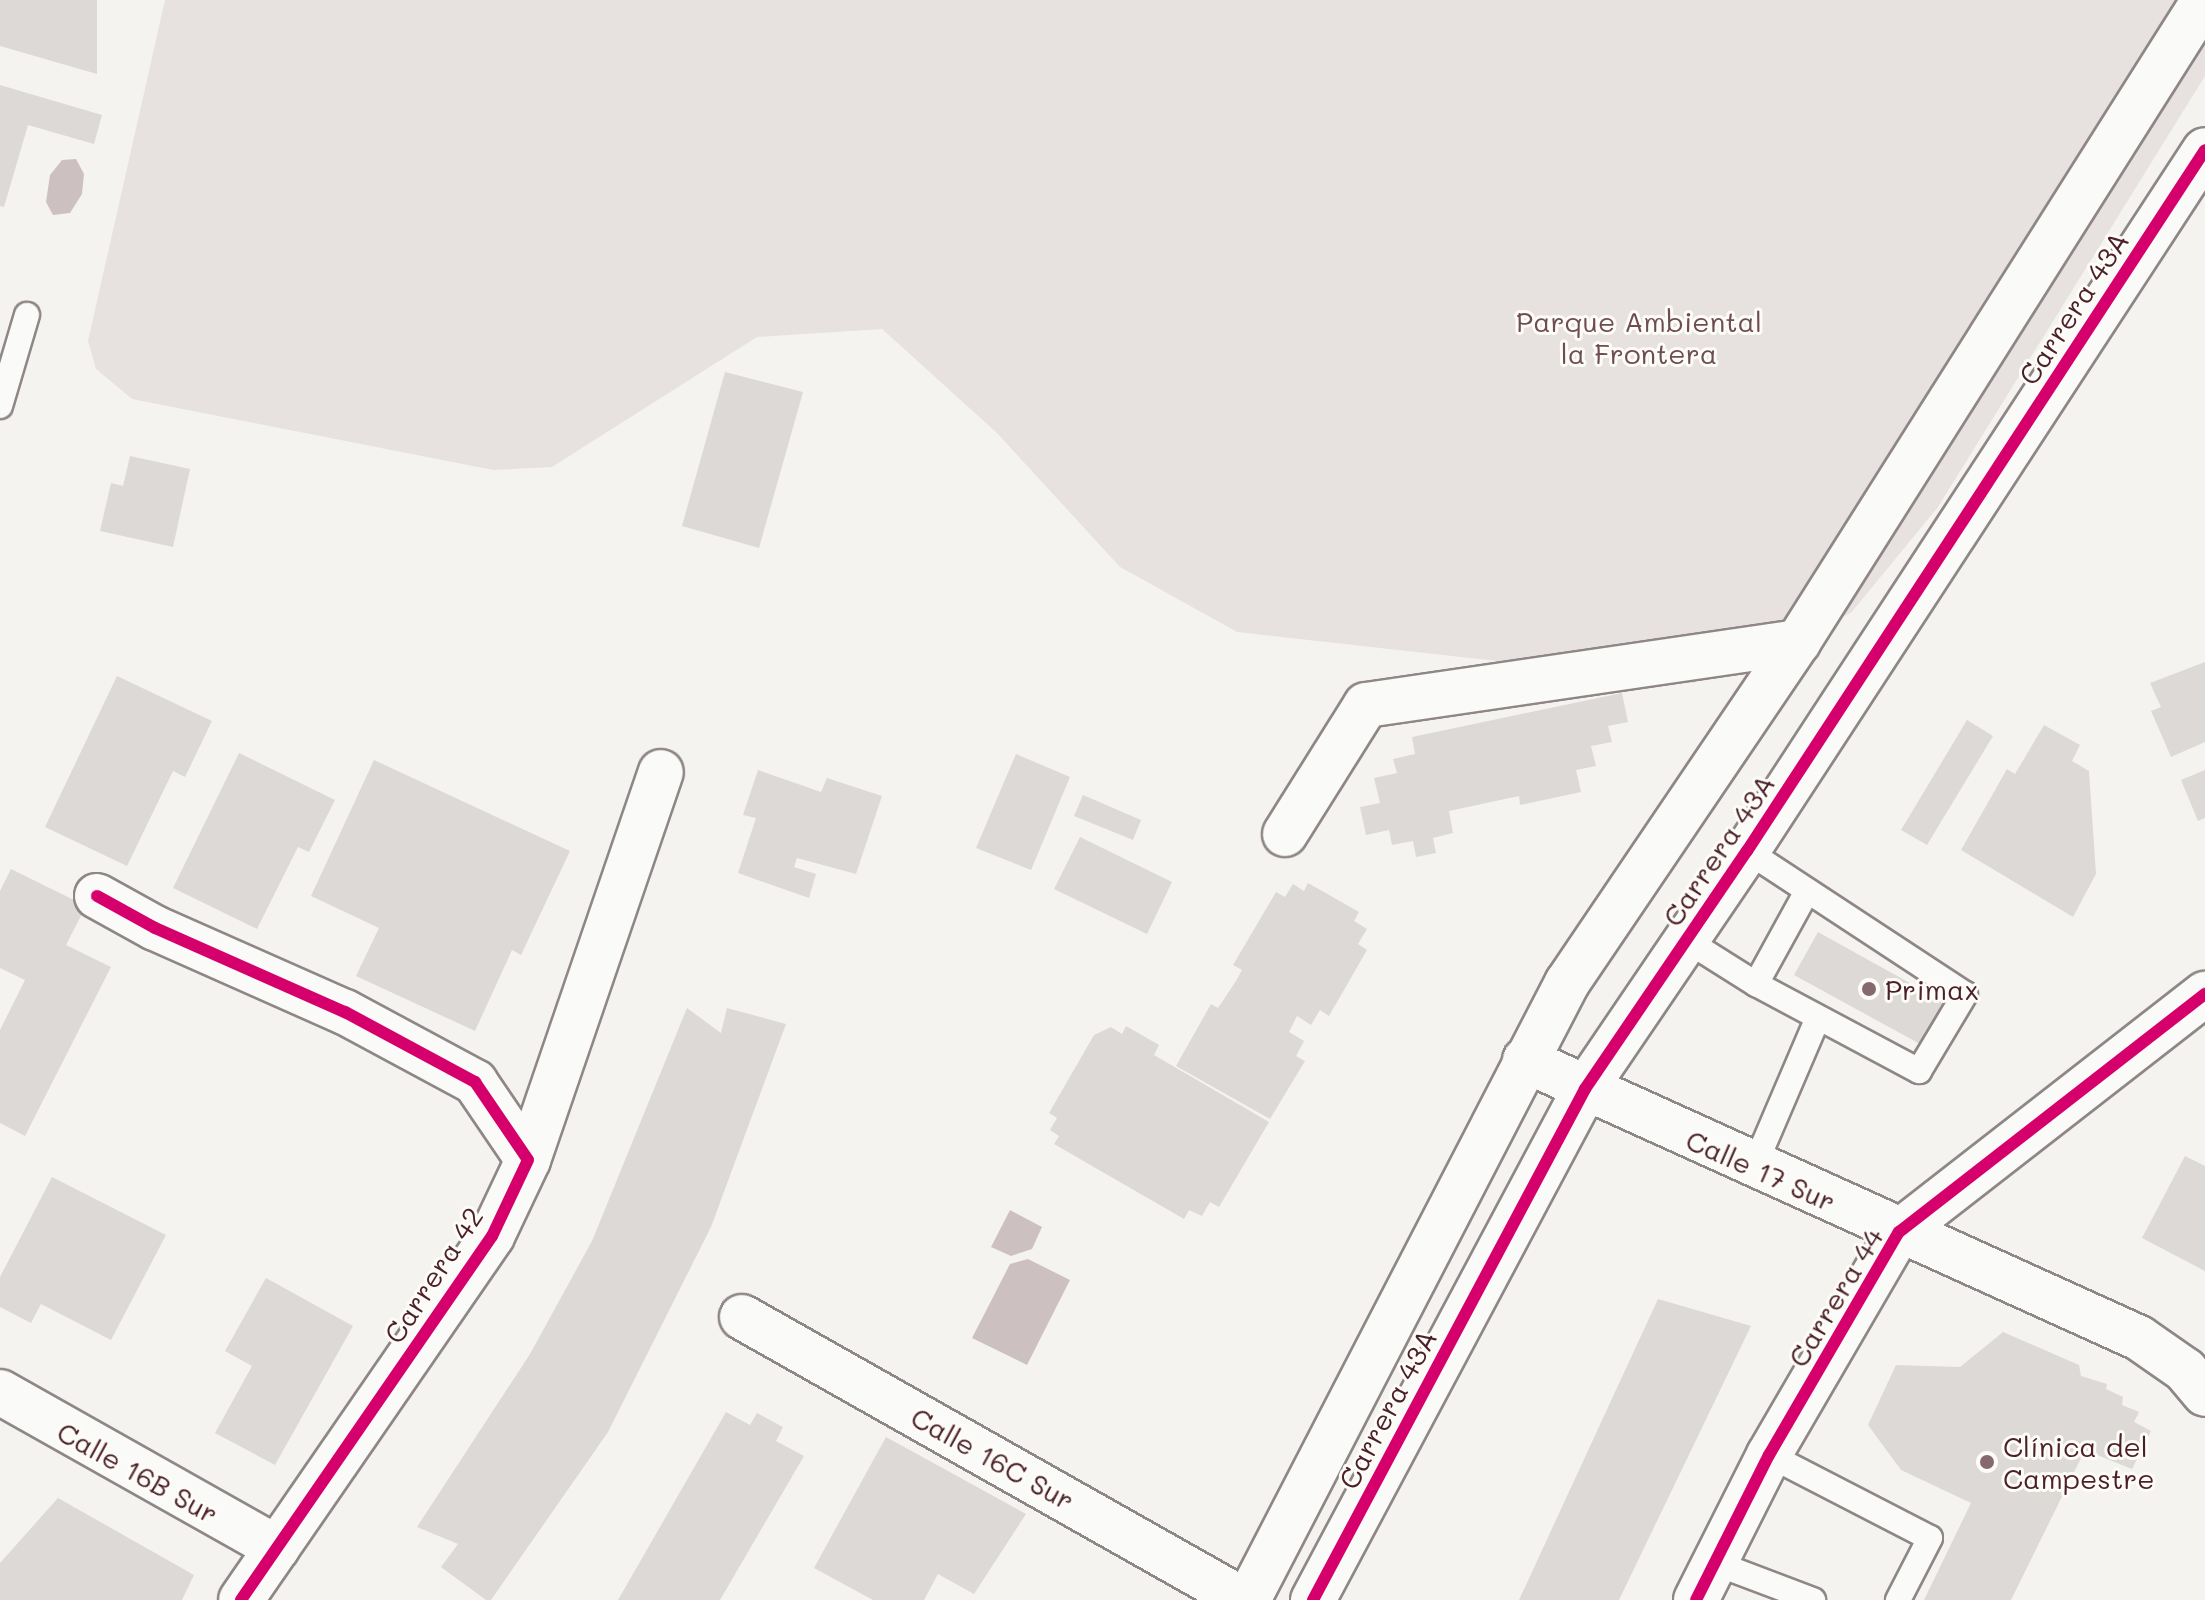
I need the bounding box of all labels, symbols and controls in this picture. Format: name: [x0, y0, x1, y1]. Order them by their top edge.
street label: Carrera 43A: [2011, 225, 2135, 391]
park label: Parque Ambiental la Frontera: [1516, 304, 1762, 370]
street label: Carrera 43A: [1655, 768, 1781, 932]
place label: Primax: [1885, 972, 1979, 1006]
marker: Primax: [1860, 980, 1878, 998]
street label: Calle 17 Sur: [1681, 1122, 1841, 1218]
street label: Carrera 42: [377, 1201, 489, 1349]
street label: Carrera 44: [1780, 1221, 1890, 1373]
street label: Carrera 43A: [1331, 1324, 1443, 1494]
street label: Calle 16C Sur: [906, 1399, 1080, 1517]
street label: Calle 16B Sur: [52, 1414, 224, 1530]
place label: Clínica del Campestre: [2003, 1429, 2155, 1495]
marker: Clínica del Campestre: [1978, 1453, 1996, 1471]

